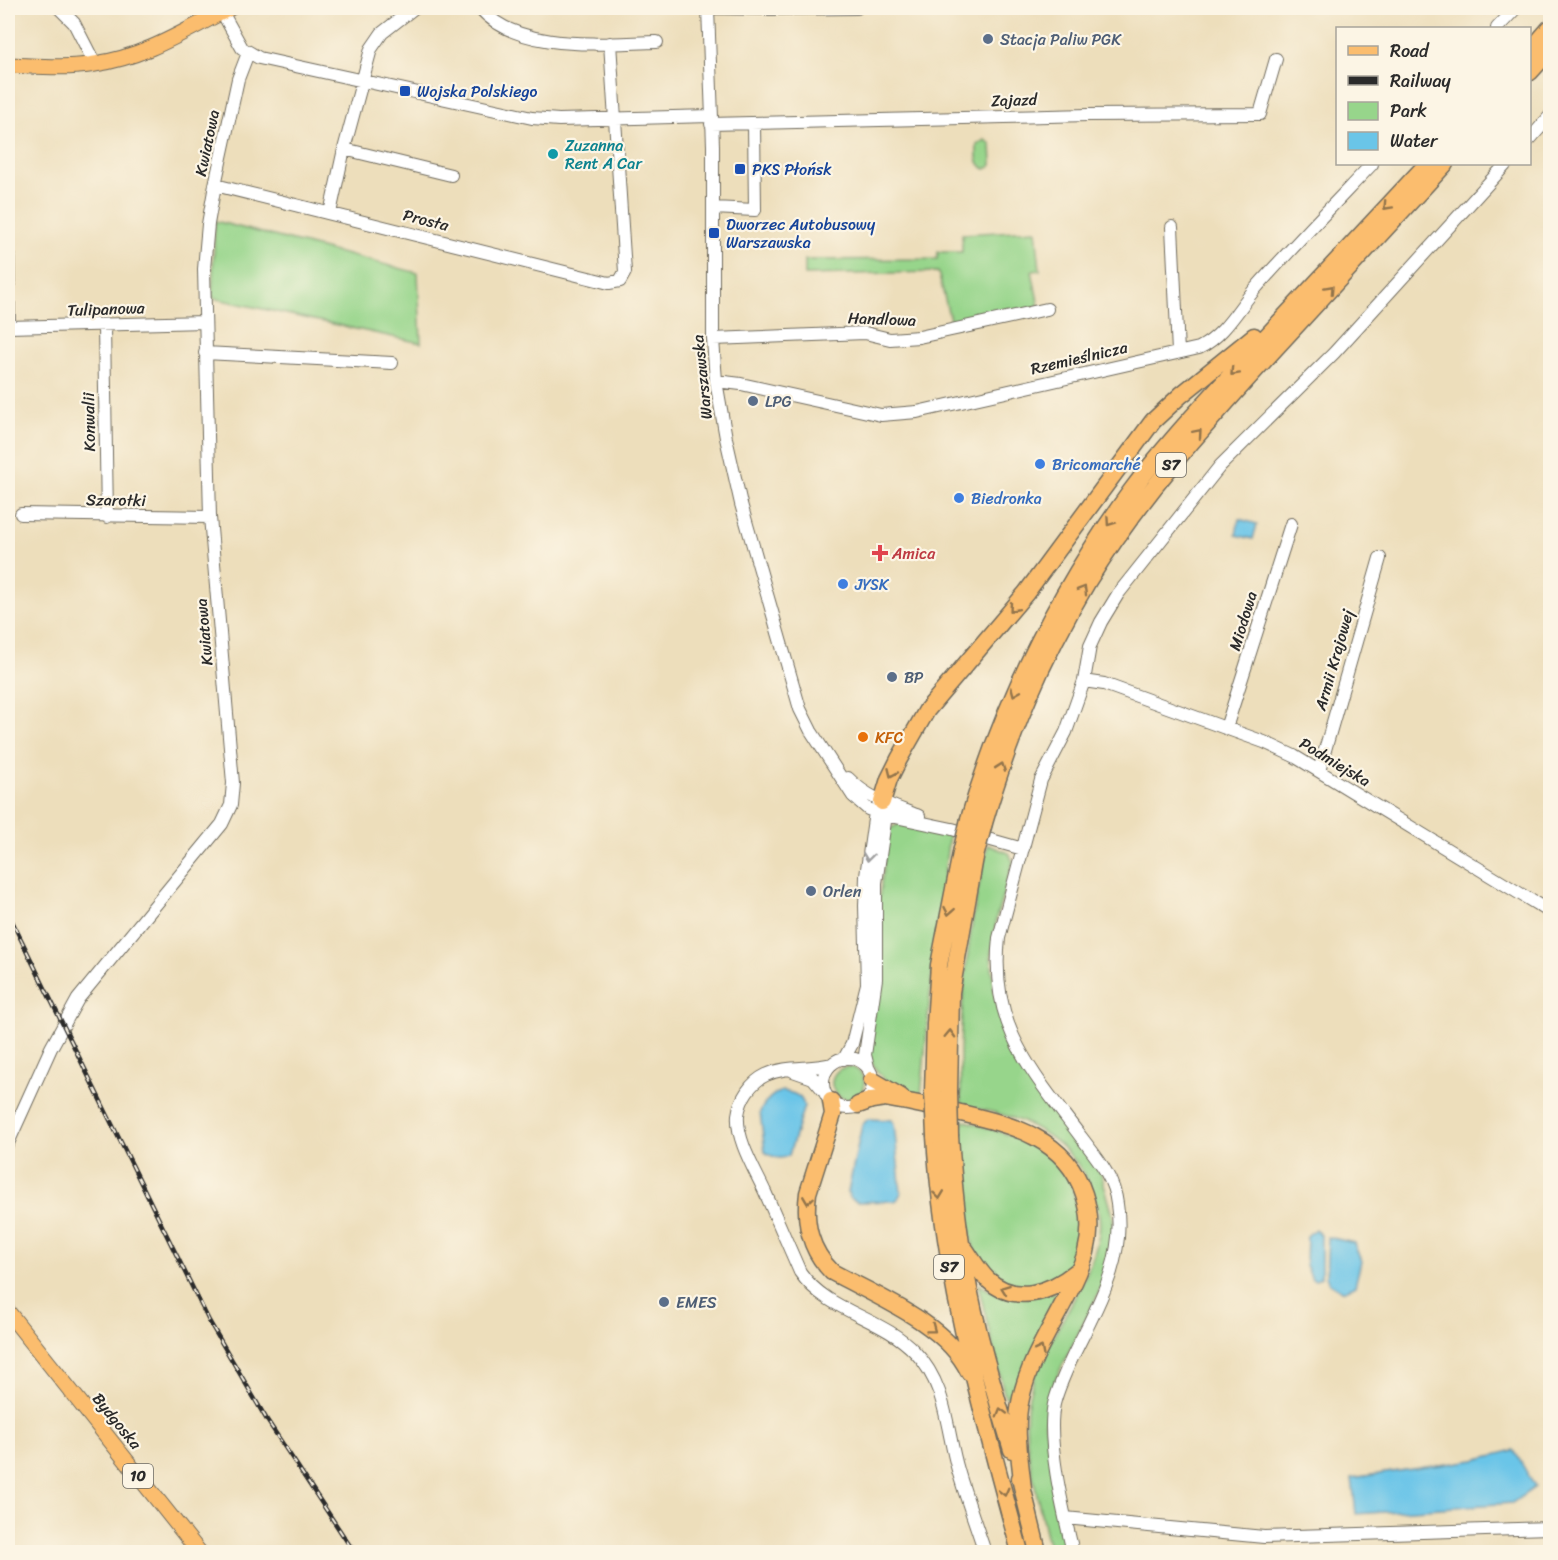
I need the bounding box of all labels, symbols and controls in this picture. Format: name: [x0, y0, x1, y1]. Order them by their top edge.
place label: Stacja Paliw PGK: [1000, 25, 1122, 54]
legend: [1336, 27, 1531, 165]
marker: Stacja Paliw PGK: [981, 32, 995, 46]
text: Road: [1390, 35, 1430, 67]
text: Railway: [1390, 65, 1452, 97]
place label: Wojska Polskiego: [417, 77, 537, 106]
marker: Wojska Polskiego: [398, 84, 412, 98]
street label: Zajazd: [991, 85, 1039, 115]
text: Park: [1390, 95, 1427, 127]
street label: Kwiatowa: [186, 107, 228, 179]
text: Water: [1390, 125, 1439, 157]
place label: Zuzanna Rent A Car: [565, 131, 643, 178]
marker: Zuzanna Rent A Car: [546, 147, 560, 161]
place label: PKS Płońsk: [752, 155, 832, 184]
marker: PKS Płońsk: [733, 162, 747, 176]
one-way arrow: [1383, 199, 1394, 210]
street label: Prosta: [400, 200, 453, 240]
place label: Dworzec Autobusowy Warszawska: [726, 210, 876, 257]
marker: Dworzec Autobusowy Warszawska: [707, 226, 721, 240]
one-way arrow: [1322, 286, 1333, 297]
street label: Tulipanowa: [67, 293, 146, 325]
street label: Handlowa: [847, 303, 917, 335]
street label: Warszawska: [683, 333, 721, 421]
street label: Rzemieślnicza: [1028, 333, 1131, 383]
one-way arrow: [1230, 364, 1241, 375]
place label: LPG: [765, 387, 792, 416]
street label: Konwalii: [74, 392, 104, 452]
marker: LPG: [746, 394, 760, 408]
one-way arrow: [1191, 429, 1202, 440]
place label: Bricomarché: [1052, 450, 1141, 479]
road number: S7: [1156, 453, 1186, 477]
marker: Bricomarché: [1033, 457, 1047, 471]
place label: Biedronka: [971, 484, 1042, 513]
street label: Szarotki: [86, 485, 147, 515]
marker: Biedronka: [952, 491, 966, 505]
one-way arrow: [1106, 515, 1117, 526]
place label: Amica: [891, 539, 936, 568]
marker: Amica: [873, 546, 887, 560]
place label: JYSK: [854, 570, 890, 599]
marker: JYSK: [836, 577, 850, 591]
one-way arrow: [1076, 586, 1087, 596]
street label: Miodowa: [1220, 588, 1266, 654]
street label: Kwiatowa: [187, 597, 221, 667]
one-way arrow: [1009, 601, 1020, 612]
street label: Armii Krajowej: [1305, 605, 1363, 715]
place label: BP: [904, 663, 924, 692]
marker: BP: [885, 670, 899, 684]
one-way arrow: [1010, 685, 1022, 696]
place label: KFC: [875, 723, 903, 752]
street label: Podmiejska: [1294, 729, 1376, 795]
marker: KFC: [856, 730, 870, 744]
one-way arrow: [993, 762, 1006, 773]
one-way arrow: [887, 767, 899, 778]
one-way arrow: [862, 853, 875, 862]
place label: Orlen: [823, 877, 862, 906]
marker: Orlen: [804, 884, 818, 898]
one-way arrow: [943, 905, 956, 915]
one-way arrow: [943, 1029, 956, 1038]
one-way arrow: [933, 1190, 945, 1199]
one-way arrow: [802, 1195, 814, 1204]
road number: S7: [934, 1255, 964, 1279]
one-way arrow: [1000, 1284, 1011, 1296]
place label: EMES: [676, 1288, 717, 1317]
marker: EMES: [657, 1295, 671, 1309]
one-way arrow: [925, 1321, 936, 1332]
one-way arrow: [1032, 1346, 1044, 1357]
street label: Bydgoska: [85, 1386, 150, 1457]
one-way arrow: [996, 1407, 1008, 1418]
road number: 10: [123, 1464, 153, 1488]
one-way arrow: [997, 1486, 1009, 1497]

